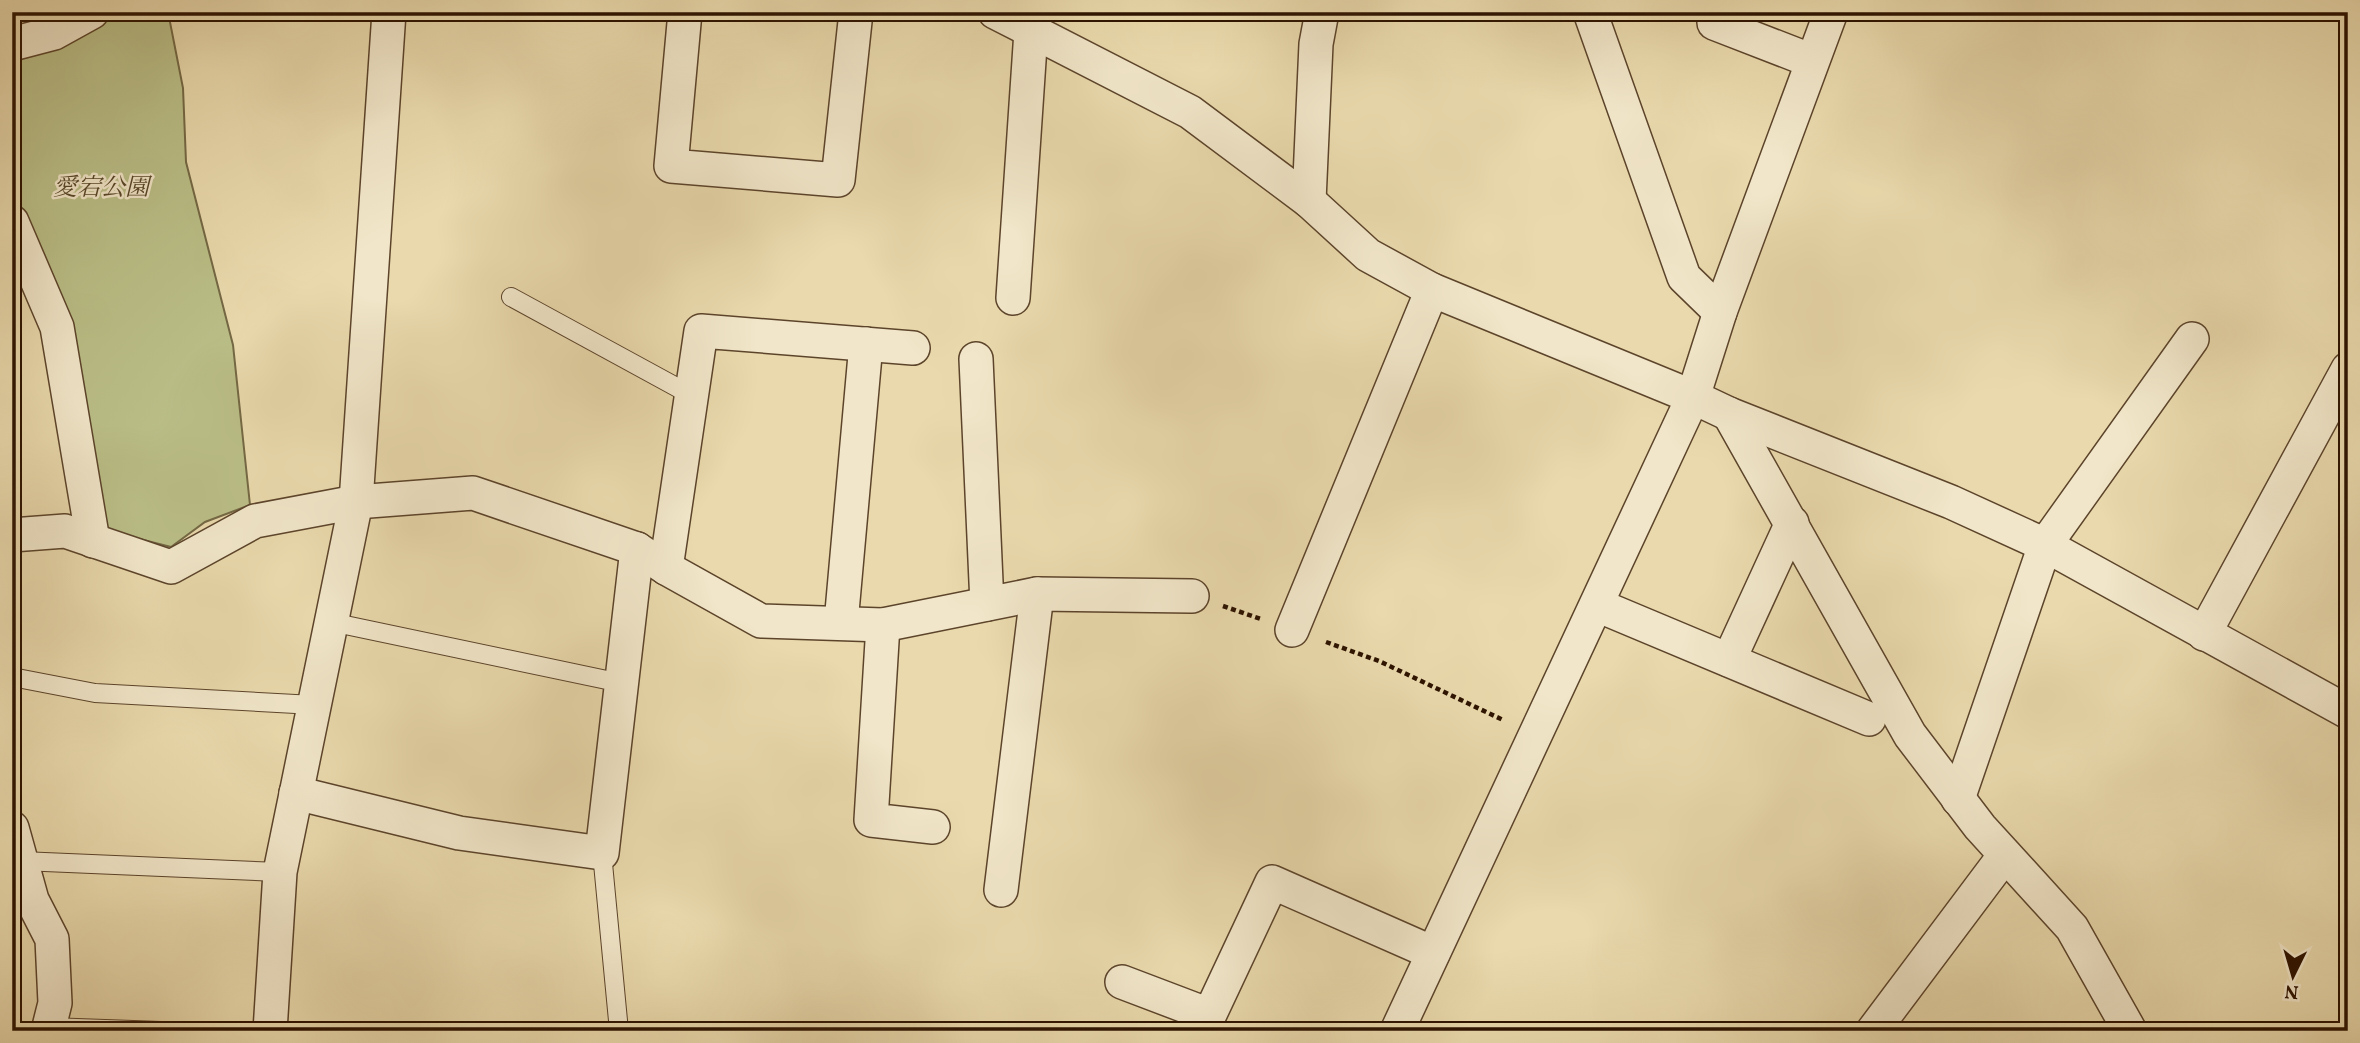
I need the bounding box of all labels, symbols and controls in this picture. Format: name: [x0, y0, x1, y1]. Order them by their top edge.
park label: 愛宕公園: [53, 172, 153, 206]
north arrow: [2258, 942, 2328, 1012]
text: N: [2283, 977, 2300, 1004]

